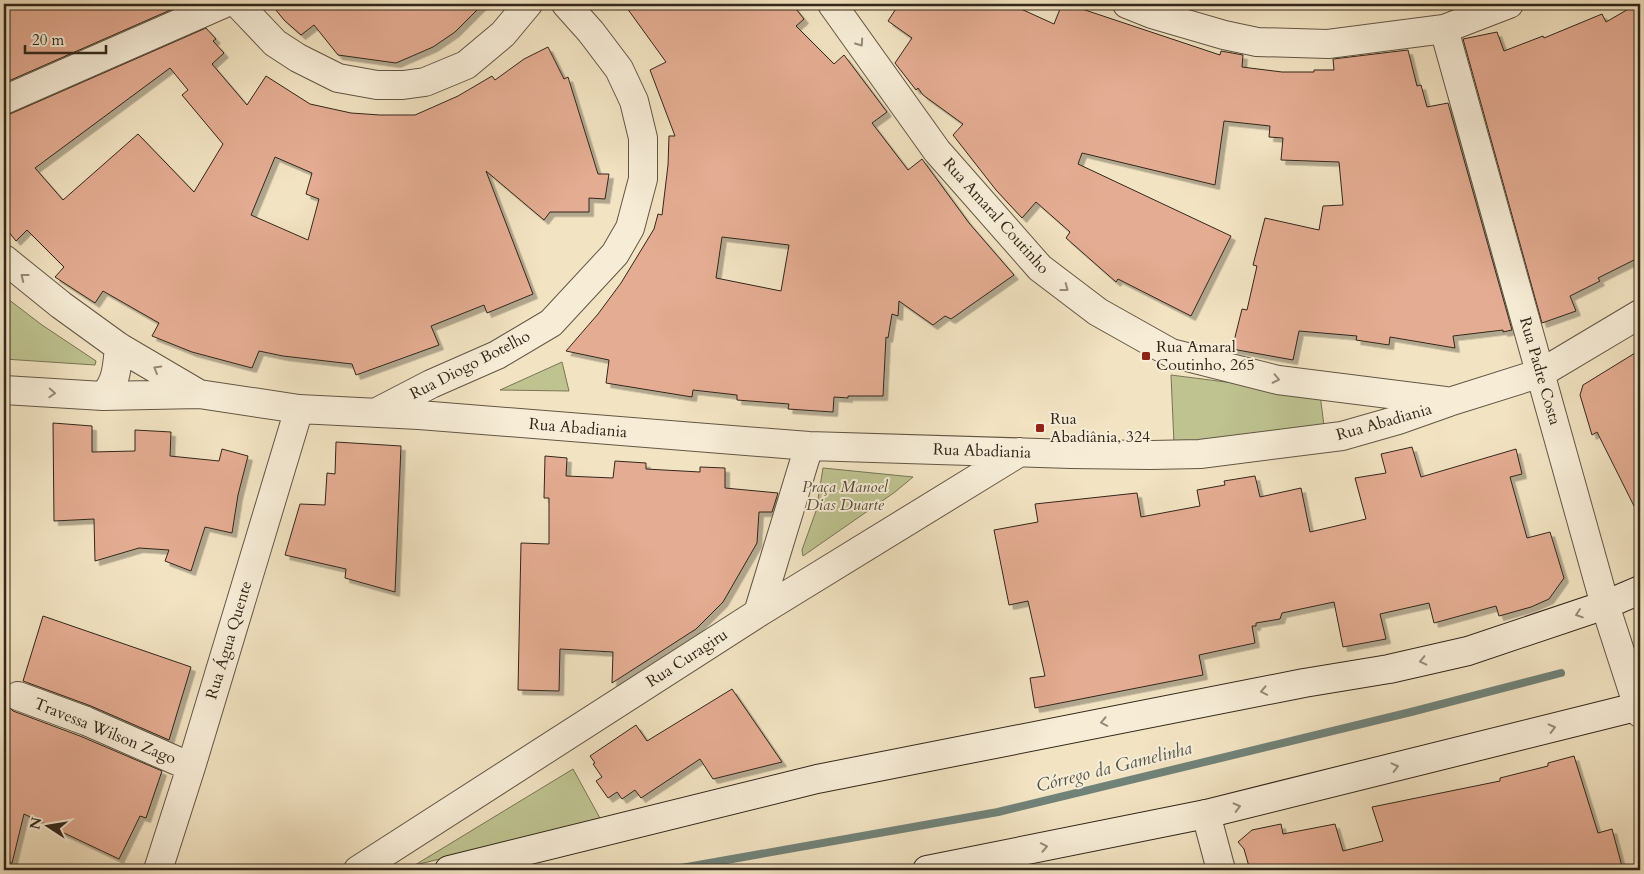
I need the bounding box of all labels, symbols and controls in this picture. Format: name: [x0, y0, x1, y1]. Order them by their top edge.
scale bar: [25, 22, 106, 54]
text: 20 m: [32, 30, 64, 50]
one-way arrow: [854, 38, 864, 47]
street label: Rua Amaral Coutinho: [938, 153, 1055, 279]
one-way arrow: [21, 274, 30, 282]
one-way arrow: [1059, 282, 1068, 290]
street label: Rua Padre Costa: [1514, 314, 1566, 428]
street label: Rua Diogo Botelho: [406, 325, 534, 405]
place label: Rua Amaral Coutinho, 265: [1156, 336, 1255, 376]
marker: Rua Amaral Coutinho, 265: [1140, 350, 1152, 362]
one-way arrow: [153, 366, 162, 376]
one-way arrow: [1271, 373, 1280, 384]
one-way arrow: [49, 388, 57, 399]
street label: Rua Abadiania: [1334, 398, 1434, 446]
place label: Rua Abadiânia, 324: [1050, 408, 1150, 448]
street label: Rua Abadiania: [528, 413, 628, 443]
marker: Rua Abadiânia, 324: [1034, 422, 1046, 434]
street label: Rua Abadiania: [932, 438, 1032, 464]
park label: Praça Manoel Dias Duarte: [802, 476, 889, 516]
street label: Rua Água Quente: [201, 578, 257, 702]
one-way arrow: [1575, 609, 1583, 619]
street label: Rua Curagiru: [642, 623, 732, 693]
one-way arrow: [1419, 656, 1428, 666]
one-way arrow: [1259, 686, 1268, 696]
street label: Travessa Wilson Zago: [31, 692, 180, 770]
one-way arrow: [1100, 717, 1109, 727]
one-way arrow: [1548, 723, 1557, 734]
water label: Córrego da Gamelinha: [1034, 736, 1194, 798]
one-way arrow: [1390, 763, 1398, 773]
north arrow: [22, 802, 72, 852]
one-way arrow: [1233, 802, 1241, 812]
text: N: [25, 815, 46, 831]
one-way arrow: [1039, 842, 1048, 853]

